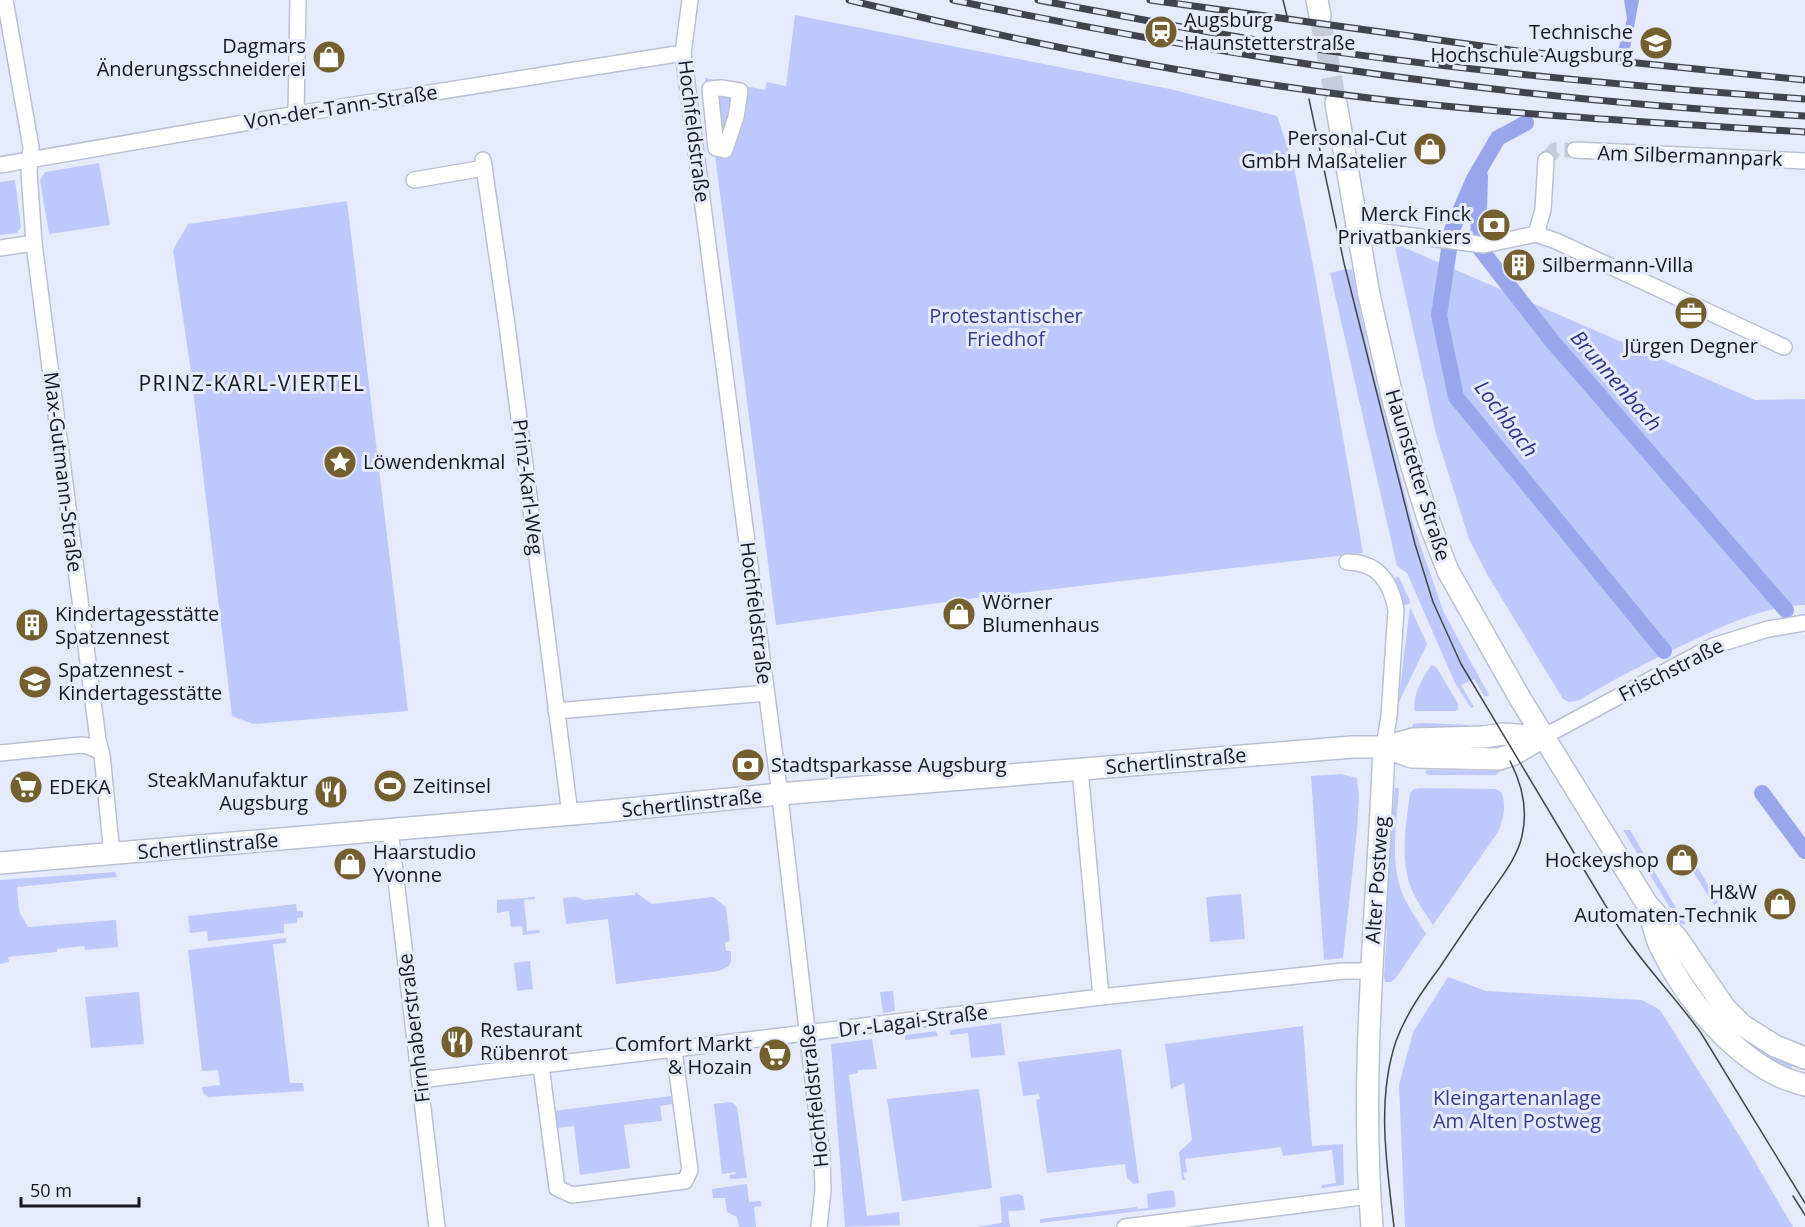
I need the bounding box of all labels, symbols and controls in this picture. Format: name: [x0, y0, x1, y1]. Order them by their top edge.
place label: Augsburg Haunstetterstraße: [1184, 6, 1356, 56]
station icon: Augsburg Haunstetterstraße: [1143, 14, 1179, 50]
place label: Technische Hochschule Augsburg: [1430, 18, 1633, 68]
school or university icon: Technische Hochschule Augsburg: [1638, 25, 1674, 61]
place label: Dagmars Änderungsschneiderei: [97, 32, 306, 82]
shop icon: Dagmars Änderungsschneiderei: [311, 39, 347, 75]
street label: Hochfeldstraße: [672, 58, 717, 204]
street label: Von-der-Tann-Straße: [243, 78, 439, 135]
place label: Personal-Cut GmbH Maßatelier: [1241, 124, 1407, 174]
shop icon: Personal-Cut GmbH Maßatelier: [1412, 131, 1448, 167]
street label: Am Silbermannpark: [1597, 139, 1784, 172]
place label: Merck Finck Privatbankiers: [1337, 200, 1471, 250]
bank icon: Merck Finck Privatbankiers: [1476, 207, 1512, 243]
building icon: Silbermann-Villa: [1501, 247, 1537, 283]
place label: Silbermann-Villa: [1542, 251, 1693, 278]
office icon: Jürgen Degner: [1673, 295, 1709, 331]
park label: Protestantischer Friedhof: [929, 302, 1083, 352]
water label: Brunnenbach: [1565, 324, 1668, 437]
place label: Jürgen Degner: [1622, 332, 1758, 359]
district label: PRINZ-KARL-VIERTEL: [138, 369, 366, 397]
street label: Max-Gutmann-Straße: [38, 370, 89, 574]
water label: Lochbach: [1469, 374, 1545, 462]
street label: Haunstetter Straße: [1380, 386, 1457, 564]
street label: Prinz-Karl-Weg: [507, 417, 550, 557]
place icon: Löwendenkmal: [322, 444, 358, 480]
place label: Löwendenkmal: [363, 448, 505, 475]
street label: Hochfeldstraße: [734, 540, 779, 686]
place label: Wörner Blumenhaus: [982, 588, 1099, 638]
shop icon: Wörner Blumenhaus: [941, 596, 977, 632]
place label: Kindertagesstätte Spatzennest: [55, 600, 219, 650]
building icon: Kindertagesstätte Spatzennest: [14, 607, 50, 643]
street label: Frischstraße: [1614, 632, 1728, 708]
place label: Spatzennest - Kindertagesstätte: [58, 656, 222, 706]
school or university icon: Spatzennest - Kindertagesstätte: [17, 664, 53, 700]
street label: Schertlinstraße: [1104, 741, 1248, 780]
bank icon: Stadtsparkasse Augsburg: [730, 747, 766, 783]
place label: Stadtsparkasse Augsburg: [771, 751, 1007, 778]
place label: SteakManufaktur Augsburg: [148, 766, 308, 816]
sports icon: Zeitinsel: [372, 768, 408, 804]
supermarket icon: EDEKA: [8, 769, 44, 805]
place label: Zeitinsel: [413, 772, 491, 799]
place label: EDEKA: [49, 773, 111, 800]
restaurant icon: SteakManufaktur Augsburg: [313, 774, 349, 810]
street label: Schertlinstraße: [620, 782, 764, 823]
street label: Alter Postweg: [1359, 815, 1394, 945]
street label: Schertlinstraße: [136, 826, 280, 865]
place label: Haarstudio Yvonne: [373, 838, 476, 888]
shop icon: Hockeyshop: [1664, 842, 1700, 878]
shop icon: Haarstudio Yvonne: [332, 846, 368, 882]
place label: Hockeyshop: [1545, 846, 1659, 873]
place label: H&W Automaten-Technik: [1574, 878, 1758, 928]
shop icon: H&W Automaten-Technik: [1762, 886, 1798, 922]
street label: Firnhaberstraße: [391, 952, 436, 1104]
street label: Dr.-Lagai-Straße: [837, 998, 989, 1043]
place label: Restaurant Rübenrot: [480, 1016, 582, 1066]
street label: Hochfeldstraße: [793, 1023, 834, 1169]
restaurant icon: Restaurant Rübenrot: [439, 1024, 475, 1060]
place label: Comfort Markt & Hozain: [615, 1030, 752, 1080]
supermarket icon: Comfort Markt & Hozain: [757, 1037, 793, 1073]
park label: Kleingartenanlage Am Alten Postweg: [1433, 1084, 1601, 1134]
scale bar: [21, 1170, 140, 1208]
text: 50 m: [30, 1178, 72, 1202]

